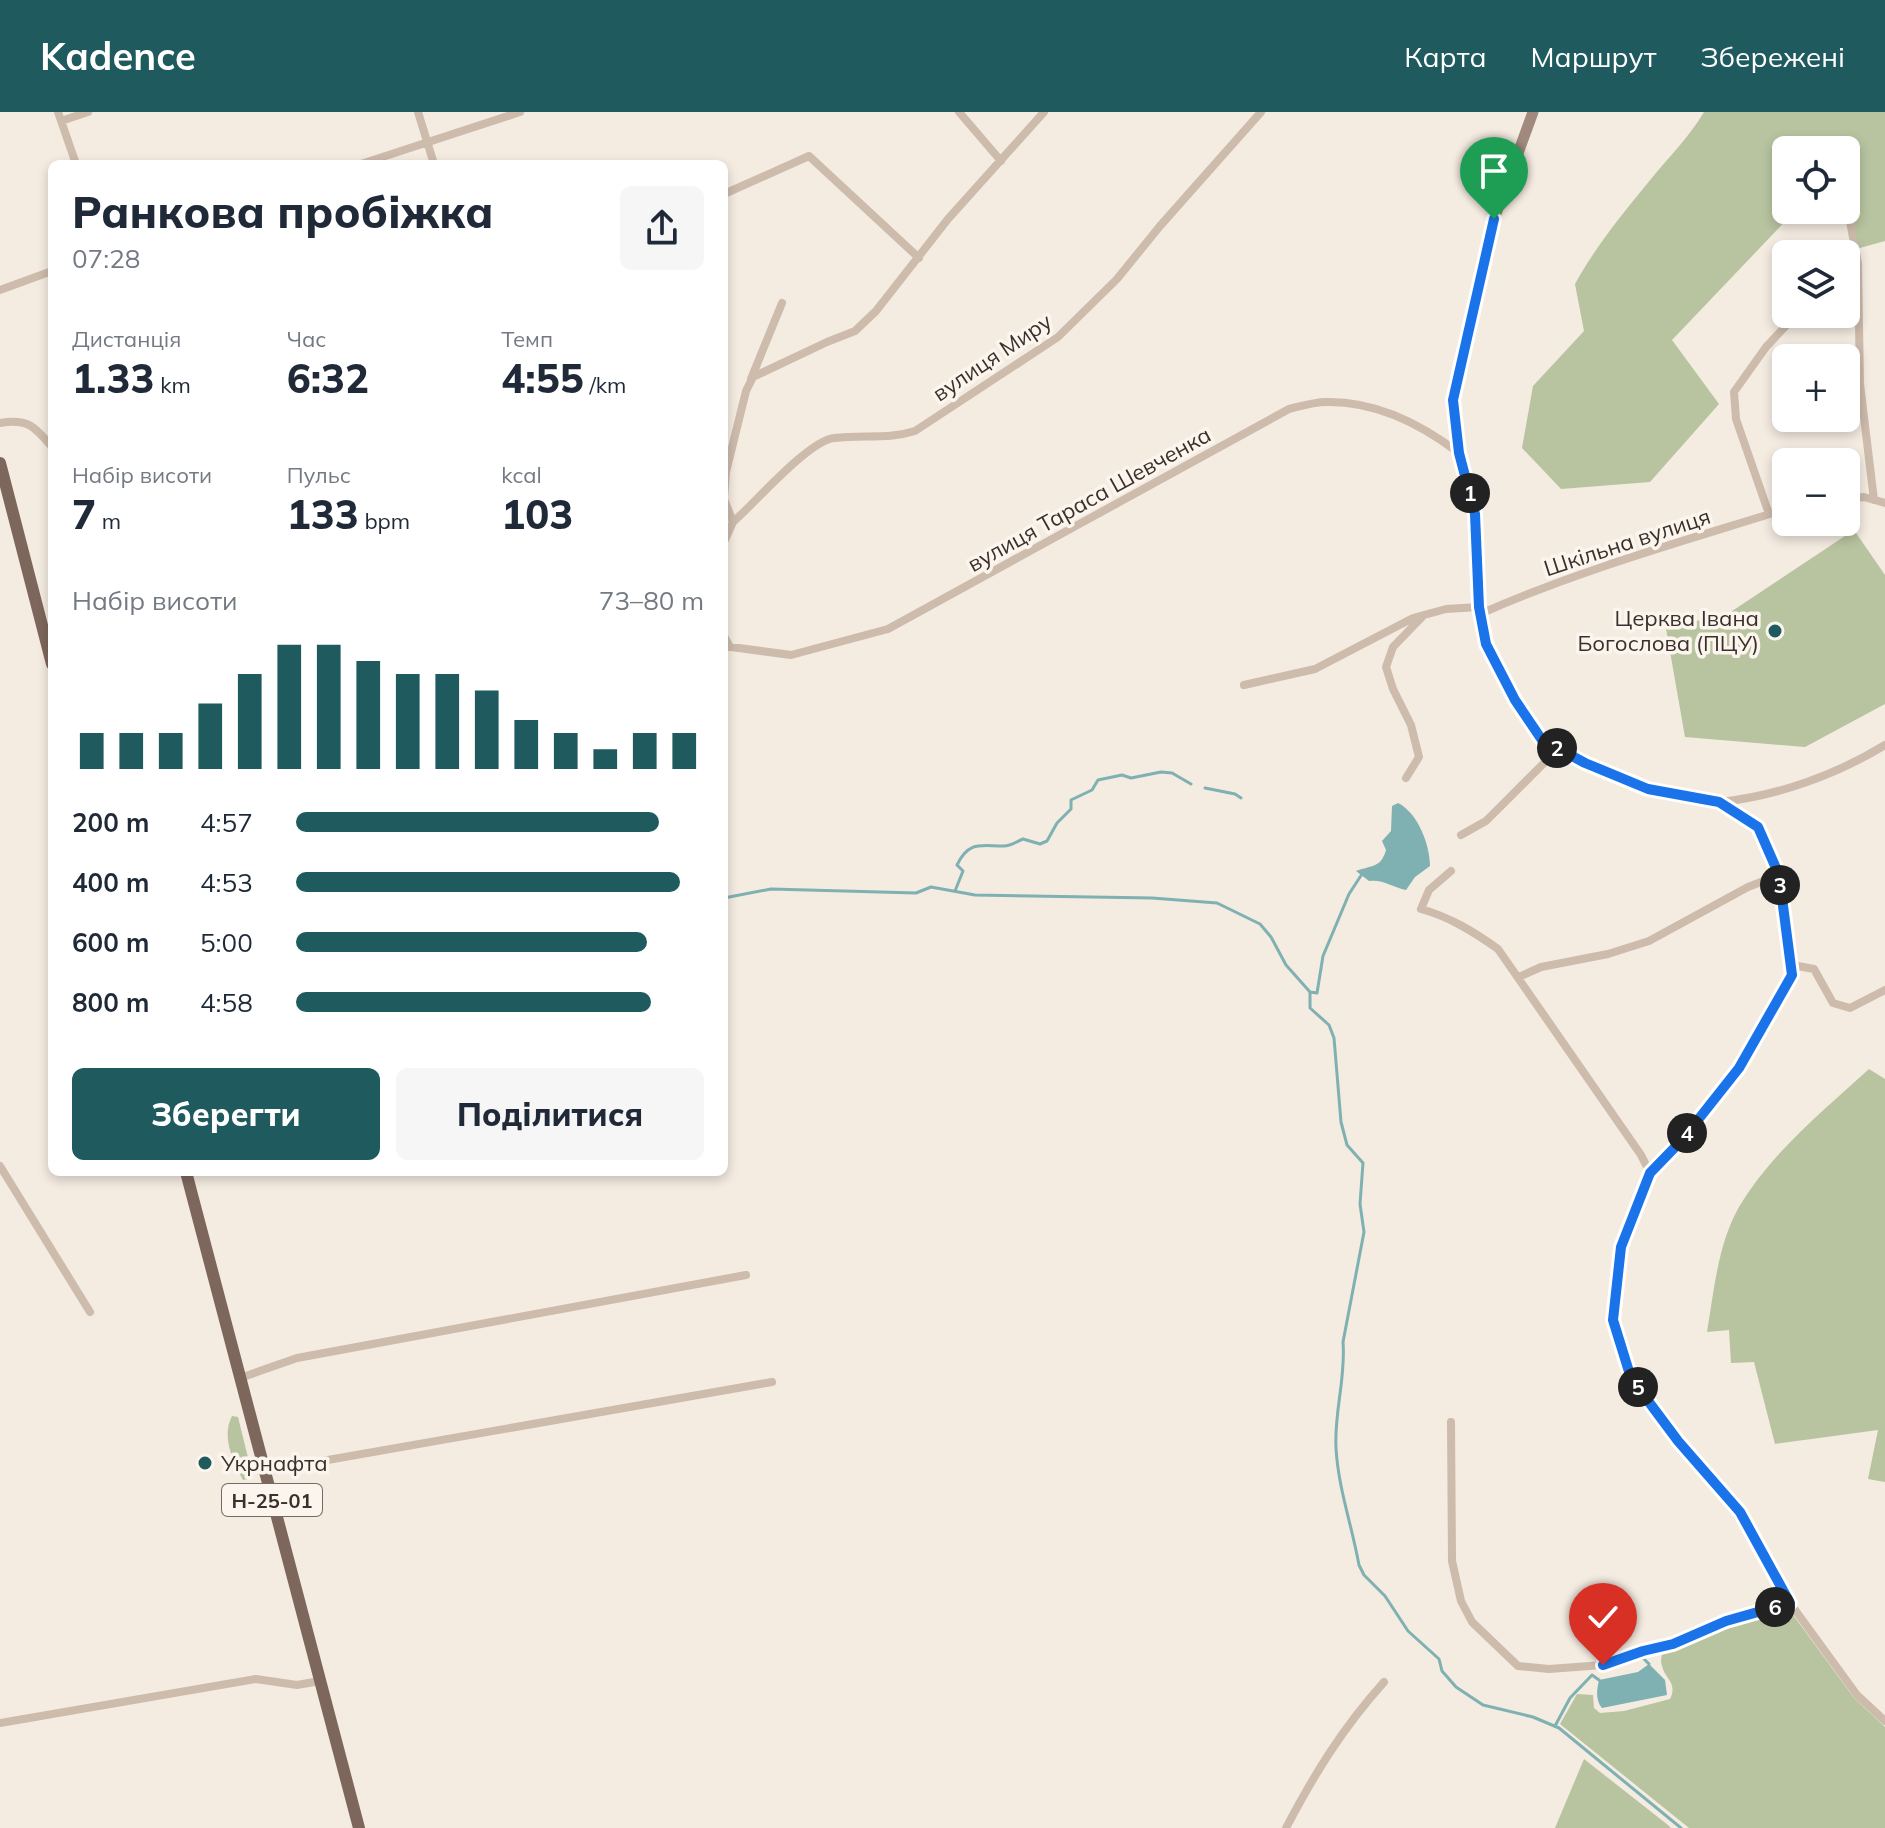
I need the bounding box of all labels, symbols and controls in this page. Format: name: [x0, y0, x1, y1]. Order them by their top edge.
text: Kadence: [40, 32, 196, 80]
text: Карта: [1404, 39, 1487, 74]
text: Маршрут: [1531, 39, 1656, 74]
text: Збережені: [1700, 39, 1845, 74]
map controls: [1772, 136, 1860, 536]
button: locate: [1772, 136, 1860, 224]
pin: [1460, 137, 1528, 219]
icon: arrive: [1472, 149, 1516, 193]
text: Ранкова пробіжка: [72, 184, 494, 239]
button: share: [620, 186, 704, 270]
button: layers: [1772, 240, 1860, 328]
text: 07:28: [72, 242, 140, 275]
street label: вулиця Миру: [927, 307, 1057, 407]
text: Дистанція: [72, 325, 181, 353]
text: Час: [287, 325, 326, 353]
text: Темп: [501, 325, 553, 353]
button: +: [1772, 344, 1860, 432]
text: 1.33: [72, 353, 154, 403]
text: 6:32: [287, 353, 369, 403]
text: 4:55: [501, 353, 584, 403]
text: km: [154, 371, 191, 399]
text: /km: [584, 371, 626, 399]
street label: вулиця Тараса Шевченка: [962, 420, 1216, 578]
button: −: [1772, 448, 1860, 536]
text: Набір висоти: [72, 461, 212, 489]
text: Пульс: [287, 461, 351, 489]
text: kcal: [501, 461, 542, 489]
pin: 1: [1450, 473, 1490, 513]
text: 1: [1463, 479, 1477, 507]
text: 7: [72, 489, 96, 539]
text: 133: [287, 489, 359, 539]
text: 103: [501, 489, 573, 539]
street label: Шкільна вулиця: [1540, 502, 1714, 582]
text: m: [96, 507, 121, 535]
text: bpm: [359, 507, 410, 535]
text: Набір висоти: [72, 584, 238, 617]
text: 73–80 m: [599, 584, 704, 617]
place label: Церква Івана Богослова (ПЦУ): [1577, 604, 1759, 657]
marker: Церква Івана Богослова (ПЦУ): [1766, 622, 1784, 640]
pin: 2: [1537, 728, 1577, 768]
text: 2: [1550, 734, 1564, 762]
text: 200 m: [72, 806, 149, 839]
text: 4:57: [200, 806, 253, 839]
pin: 3: [1760, 865, 1800, 905]
text: 400 m: [72, 866, 149, 899]
text: 4:53: [200, 866, 253, 899]
text: 3: [1773, 871, 1787, 899]
text: 600 m: [72, 926, 149, 959]
text: 5:00: [200, 926, 253, 959]
text: 800 m: [72, 986, 149, 1019]
text: 4:58: [200, 986, 253, 1019]
button: Зберегти: [72, 1068, 380, 1160]
button: Поділитися: [396, 1068, 704, 1160]
pin: 4: [1667, 1113, 1707, 1153]
text: 4: [1680, 1119, 1694, 1147]
pin: 5: [1618, 1367, 1658, 1407]
text: 5: [1631, 1373, 1645, 1401]
place label: Укрнафта: [220, 1449, 328, 1477]
marker: Укрнафта: [196, 1454, 214, 1472]
road number: Н-25-01: [222, 1484, 322, 1516]
pin: [1569, 1583, 1637, 1665]
pin: 6: [1755, 1587, 1795, 1627]
text: 6: [1768, 1593, 1782, 1621]
icon: check: [1581, 1595, 1625, 1639]

